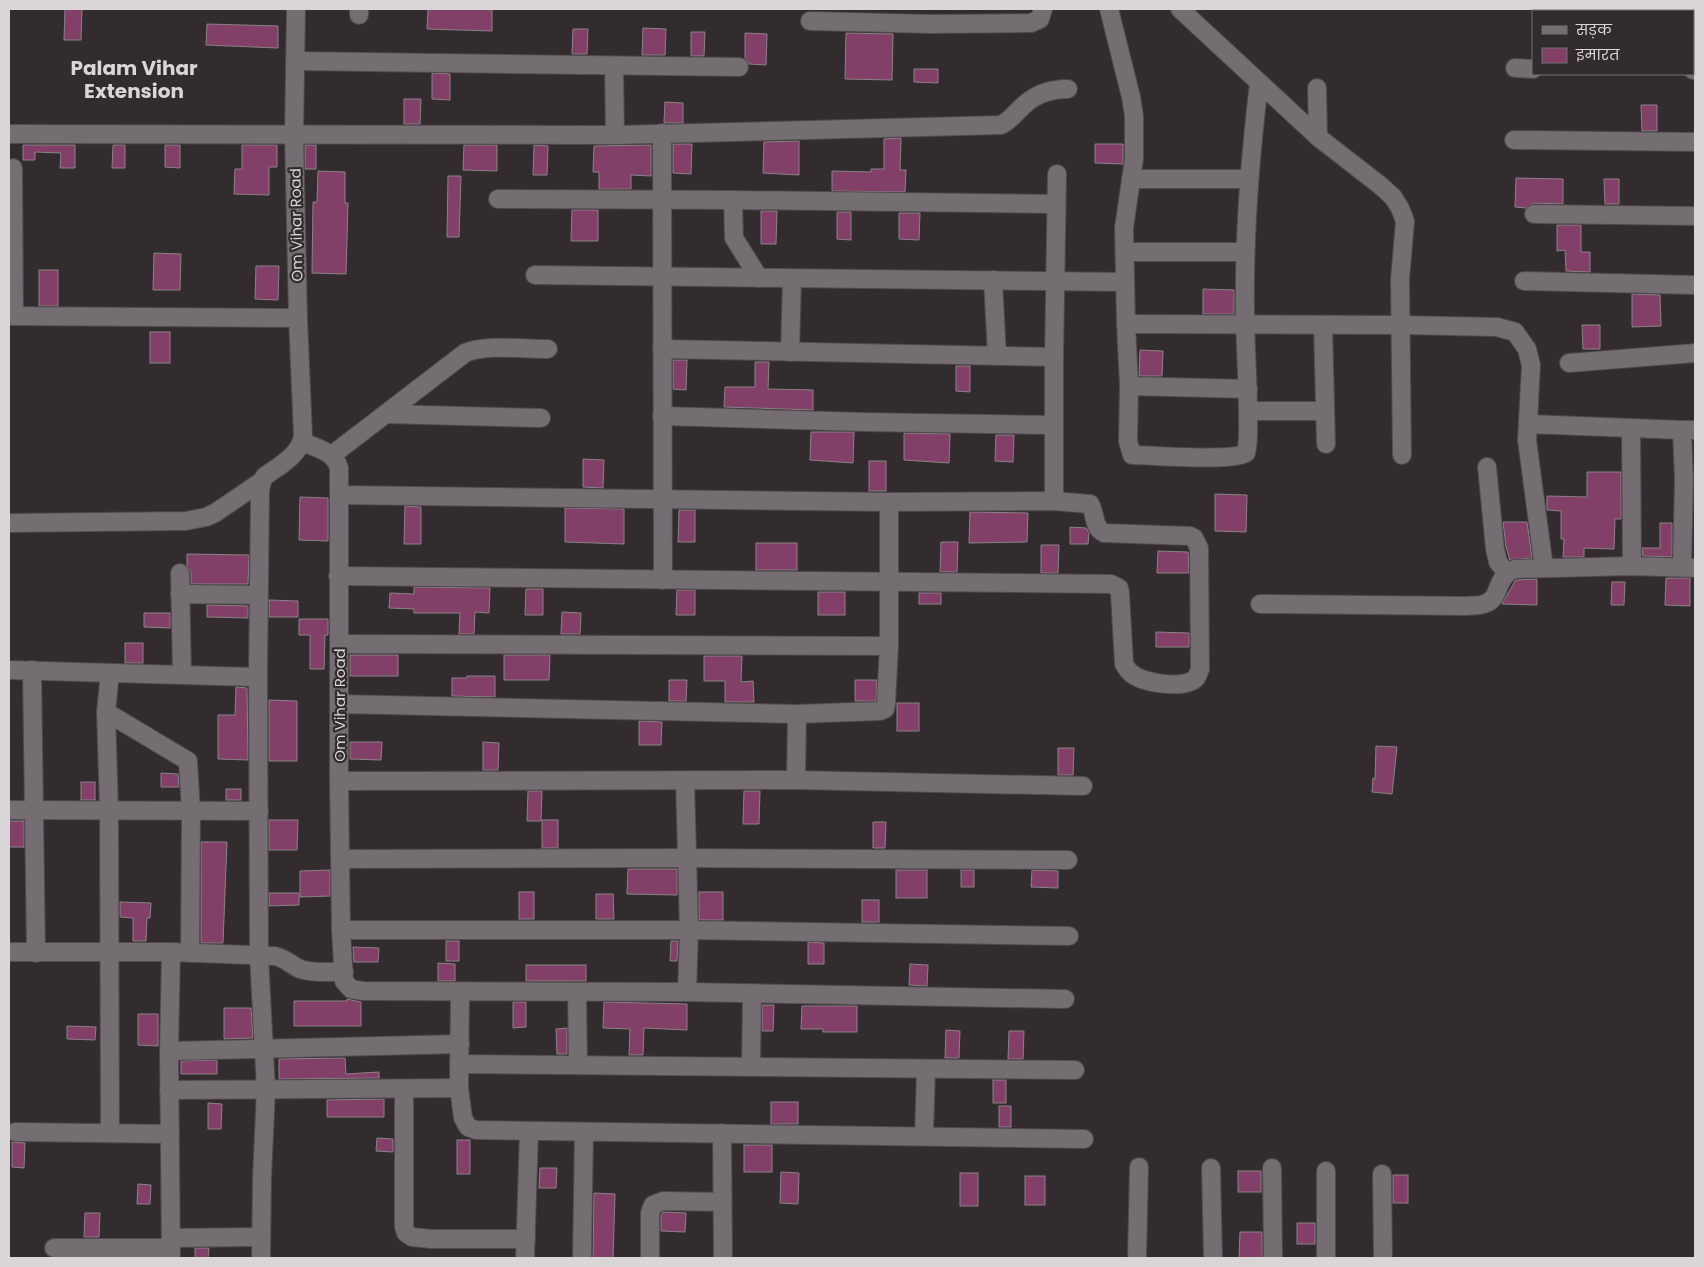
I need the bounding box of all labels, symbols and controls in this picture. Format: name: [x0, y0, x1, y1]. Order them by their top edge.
legend: [1532, 10, 1694, 75]
text: सड़क: [1575, 19, 1613, 40]
text: इमारत: [1575, 44, 1620, 65]
district label: Palam Vihar Extension: [70, 54, 198, 105]
street label: Om Vihar Road: [285, 168, 307, 282]
street label: Om Vihar Road: [329, 648, 350, 762]

